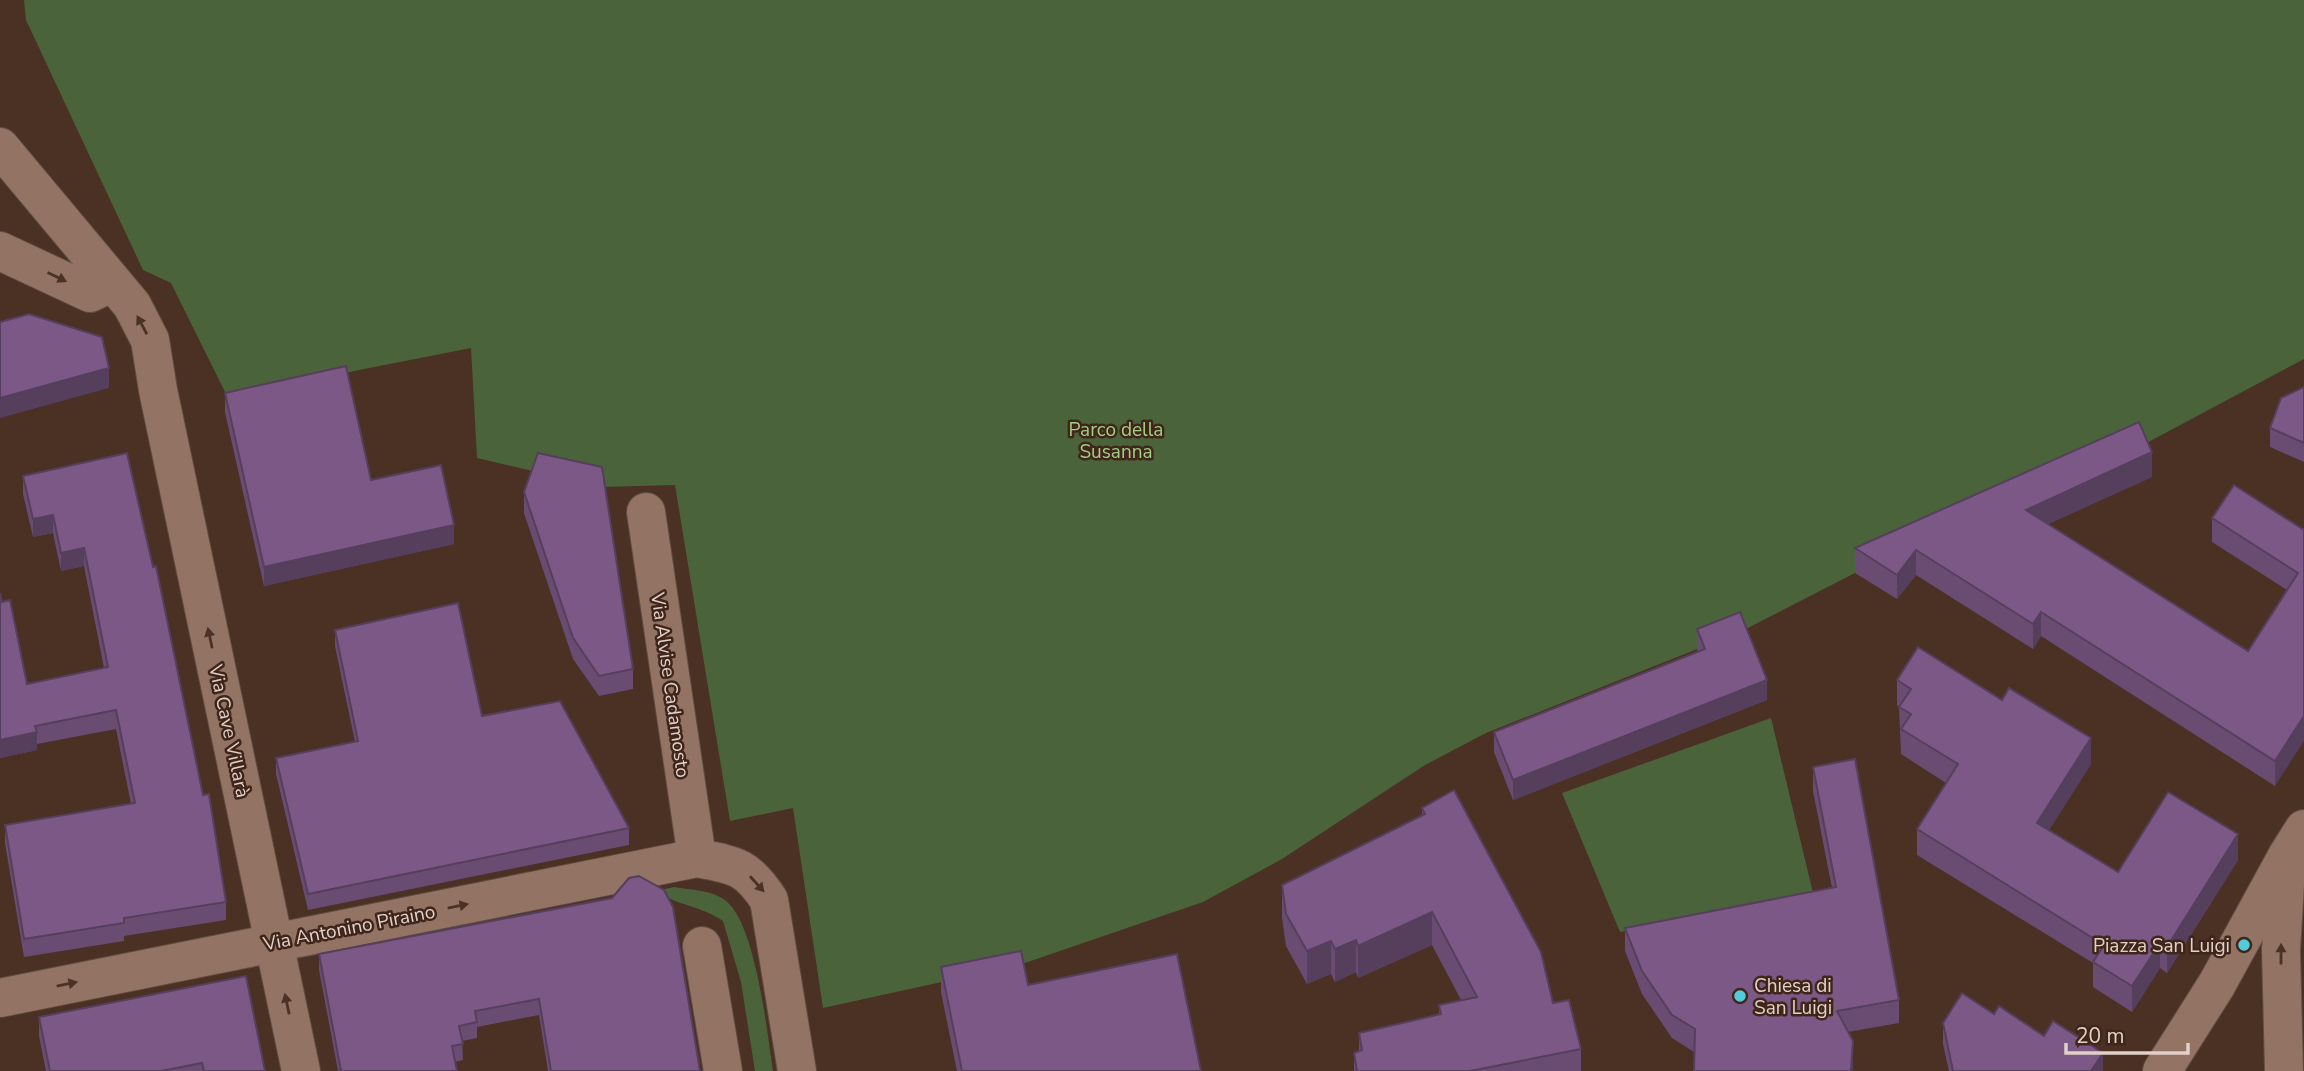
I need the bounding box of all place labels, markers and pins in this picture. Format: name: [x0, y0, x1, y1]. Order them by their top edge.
place label: Piazza San Luigi: [2093, 933, 2230, 959]
marker: Piazza San Luigi: [2236, 937, 2252, 953]
place label: Chiesa di San Luigi: [1754, 973, 1832, 1021]
marker: Chiesa di San Luigi: [1732, 988, 1748, 1004]

